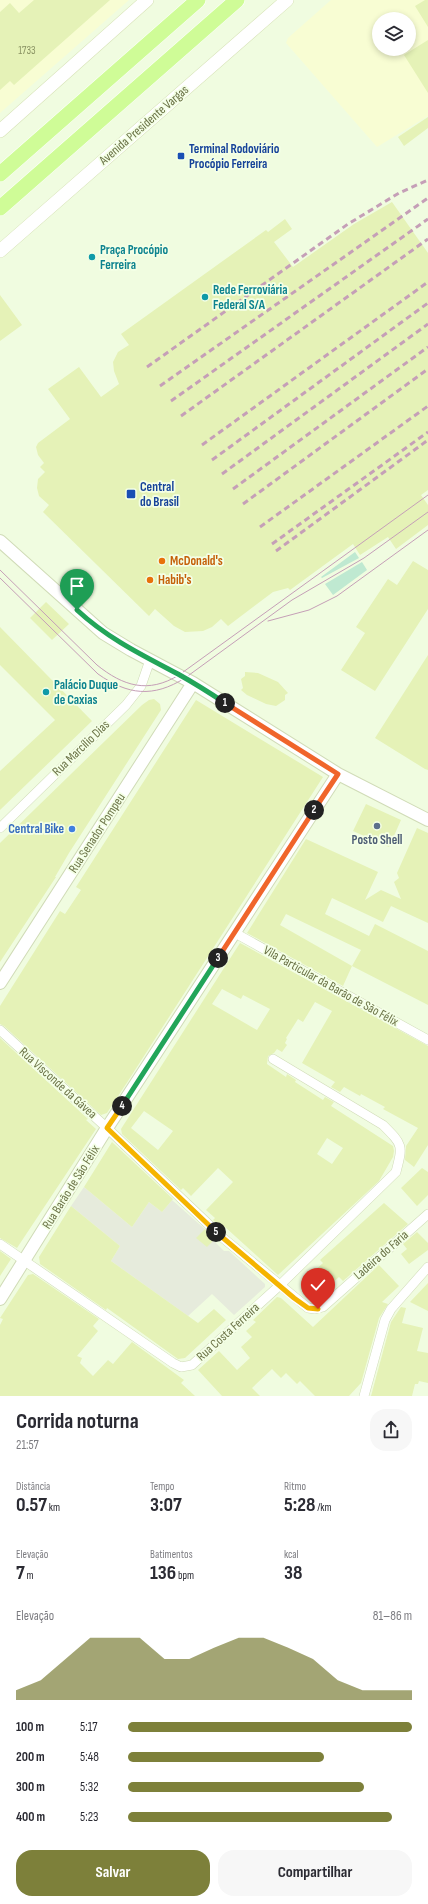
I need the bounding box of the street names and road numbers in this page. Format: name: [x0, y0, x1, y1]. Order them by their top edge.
street label: Avenida Presidente Vargas: [95, 82, 192, 169]
street label: Rua Marcílio Dias: [49, 717, 113, 779]
street label: Rua Senador Pompeu: [65, 790, 129, 876]
street label: Vila Particular da Barão de São Félix: [261, 942, 402, 1030]
street label: Rua Visconde da Gávea: [16, 1044, 100, 1122]
street label: Rua Barão de São Félix: [39, 1142, 103, 1232]
street label: Ladeira do Faria: [350, 1227, 412, 1283]
street label: Rua Costa Ferreira: [193, 1300, 263, 1364]

